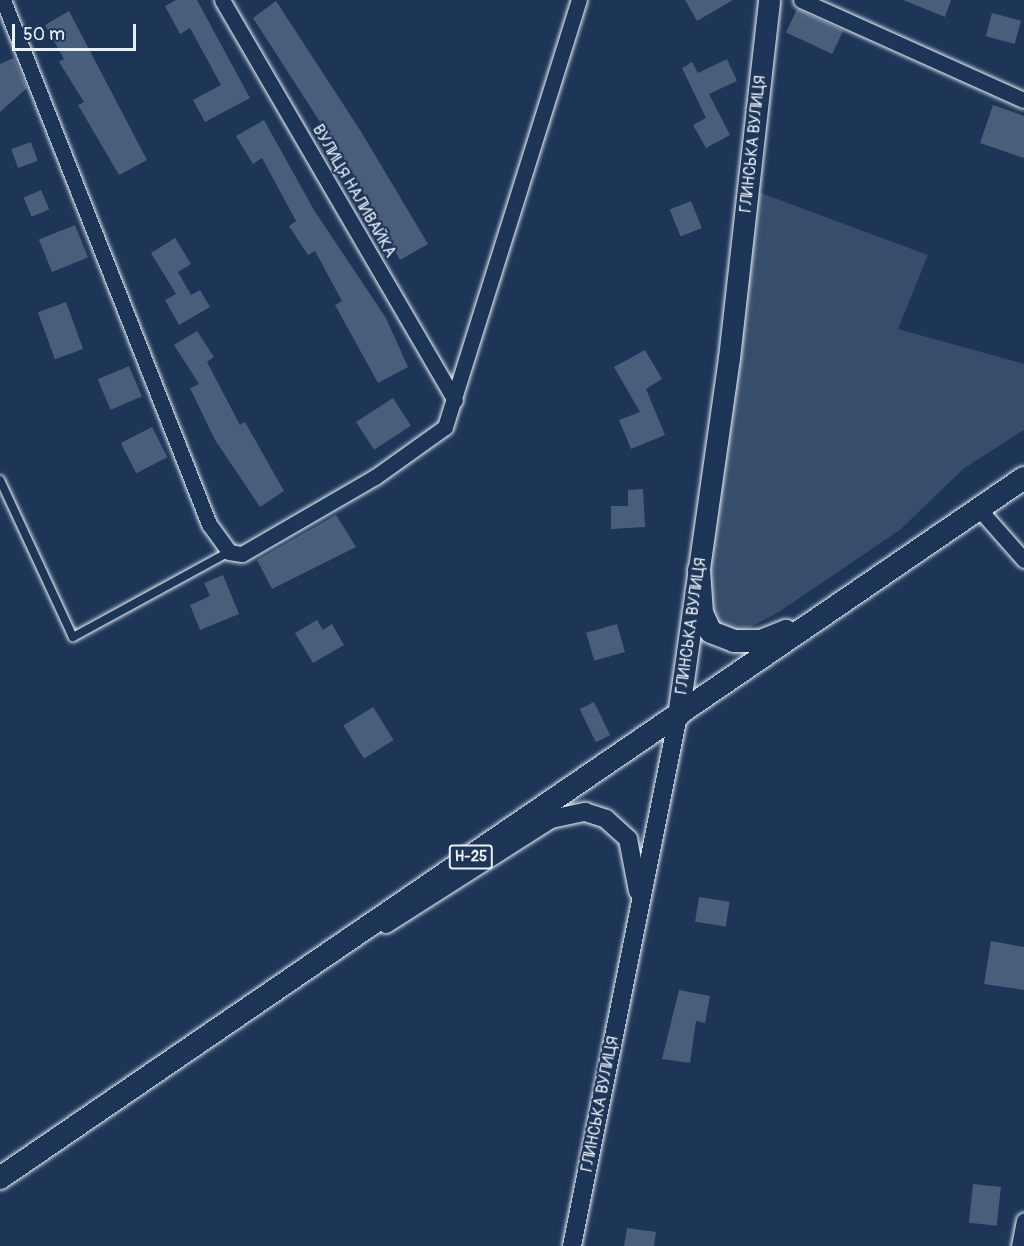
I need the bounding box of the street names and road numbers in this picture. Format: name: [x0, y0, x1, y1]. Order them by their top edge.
street label: ГЛИНСЬКА ВУЛИЦЯ: [736, 74, 770, 214]
street label: ВУЛИЦЯ НАЛИВАЙКА: [308, 121, 400, 261]
street label: ГЛИНСЬКА ВУЛИЦЯ: [672, 556, 710, 696]
road number: Н-25: [448, 845, 494, 869]
street label: ГЛИНСЬКА ВУЛИЦЯ: [577, 1034, 623, 1174]

